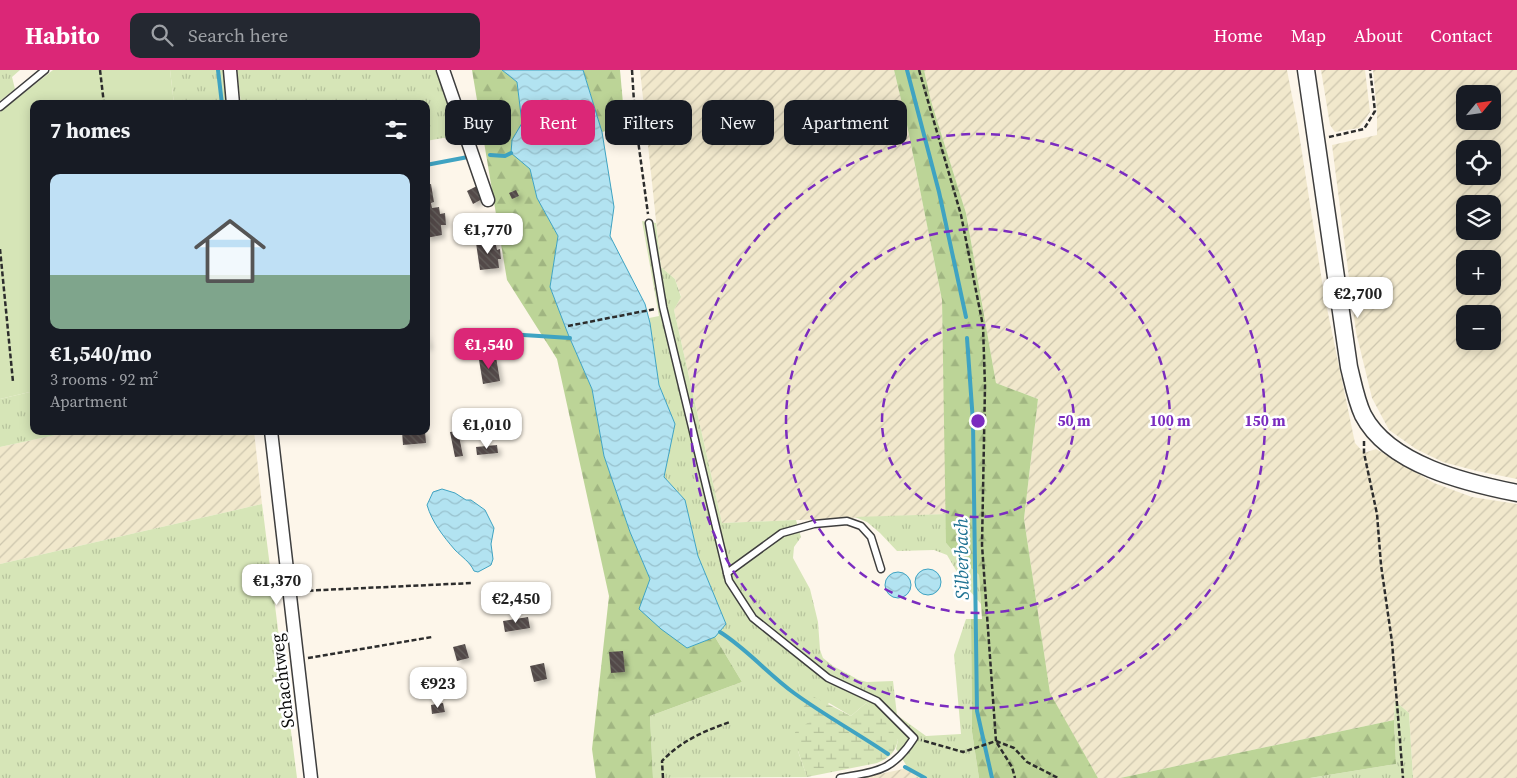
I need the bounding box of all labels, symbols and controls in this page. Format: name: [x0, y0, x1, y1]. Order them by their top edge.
search box: [130, 13, 480, 58]
text: Habito: [25, 19, 100, 52]
icon: search: [148, 21, 176, 49]
text: Search here: [188, 22, 288, 48]
text: Home: [1214, 23, 1263, 48]
text: Map: [1291, 23, 1326, 48]
text: About: [1354, 23, 1402, 48]
text: Contact: [1430, 23, 1492, 48]
north arrow: [1456, 85, 1501, 130]
map controls: [1456, 85, 1501, 350]
chip: Buy: [445, 100, 511, 145]
chip: Rent: [521, 100, 595, 145]
chip: Filters: [605, 100, 692, 145]
chip: New: [702, 100, 774, 145]
chip: Apartment: [784, 100, 907, 145]
text: 7 homes: [50, 116, 130, 145]
icon: filters: [382, 116, 410, 144]
button: locate: [1456, 140, 1501, 185]
button: layers: [1456, 195, 1501, 240]
icon: home: [185, 206, 275, 296]
pin: €1,770: [447, 212, 529, 255]
text: €1,770: [464, 218, 512, 240]
button: +: [1456, 250, 1501, 295]
pin: €2,700: [1317, 276, 1399, 319]
text: €2,700: [1334, 282, 1382, 304]
button: −: [1456, 305, 1501, 350]
pin: €1,540: [448, 328, 530, 370]
text: €1,540: [465, 333, 513, 355]
text: €1,540/mo: [50, 339, 152, 368]
text: 3 rooms · 92 m²: [50, 368, 158, 390]
text: Apartment: [50, 390, 127, 412]
pin: €1,010: [446, 408, 528, 450]
text: 50 m: [1057, 410, 1091, 431]
text: 100 m: [1149, 410, 1191, 431]
text: 150 m: [1244, 410, 1286, 431]
centre of rings: [969, 412, 987, 430]
text: €1,010: [463, 413, 511, 435]
water label: Silberbach: [947, 517, 975, 600]
pin: €1,370: [236, 564, 318, 606]
text: €1,370: [253, 569, 301, 591]
pin: €2,450: [475, 582, 557, 624]
text: €2,450: [492, 587, 540, 609]
street label: Schachtweg: [264, 632, 300, 730]
pin: €923: [408, 666, 468, 709]
text: €923: [421, 672, 455, 694]

